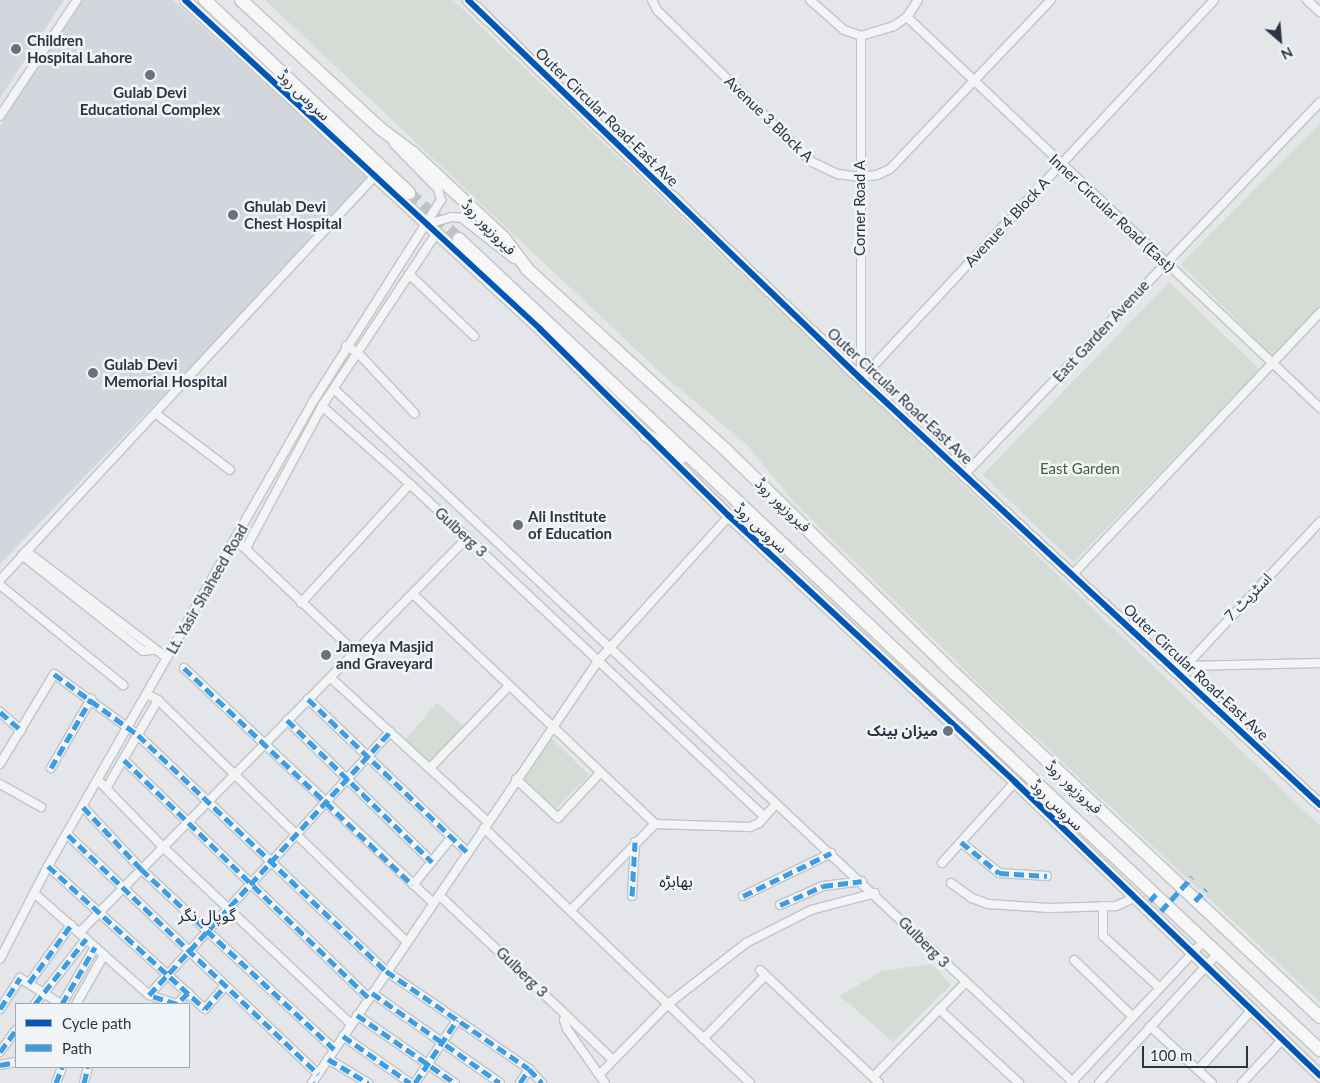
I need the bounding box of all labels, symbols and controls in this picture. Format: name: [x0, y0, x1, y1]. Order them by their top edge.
north arrow: [1255, 15, 1305, 65]
place label: Children Hospital Lahore: [27, 31, 132, 66]
marker: Children Hospital Lahore: [9, 42, 23, 56]
street label: Outer Circular Road-East Ave: [531, 43, 683, 191]
text: N: [1278, 44, 1296, 64]
street label: سروس روڈ: [274, 66, 334, 124]
marker: Gulab Devi Educational Complex: [144, 69, 156, 81]
street label: Avenue 3 Block A: [721, 72, 817, 166]
place label: Gulab Devi Educational Complex: [80, 83, 220, 118]
street label: Inner Circular Road (East): [1045, 150, 1179, 276]
street label: Corner Road A: [851, 160, 869, 256]
street label: Avenue 4 Block A: [961, 173, 1053, 271]
street label: فیروزپور روڈ: [458, 195, 520, 259]
place label: Ghulab Devi Chest Hospital: [244, 197, 342, 232]
marker: Ghulab Devi Chest Hospital: [226, 208, 240, 222]
street label: East Garden Avenue: [1049, 276, 1153, 386]
street label: Outer Circular Road-East Ave: [823, 324, 977, 468]
place label: Gulab Devi Memorial Hospital: [104, 355, 227, 390]
marker: Gulab Devi Memorial Hospital: [86, 366, 100, 380]
park label: East Garden: [1040, 460, 1120, 478]
street label: فیروزپور روڈ: [751, 474, 815, 536]
street label: سروس روڈ: [731, 499, 791, 557]
street label: Gulberg 3: [431, 503, 491, 561]
place label: Ali Institute of Education: [528, 507, 612, 542]
marker: Ali Institute of Education: [512, 519, 524, 531]
street label: Lt. Yasir Shaheed Road: [162, 520, 252, 658]
street label: اسٹریٹ 7: [1221, 569, 1275, 625]
street label: Outer Circular Road-East Ave: [1119, 600, 1273, 744]
place label: Jameya Masjid and Graveyard: [336, 637, 433, 672]
marker: Jameya Masjid and Graveyard: [320, 649, 332, 661]
place label: میزان بینک: [867, 722, 938, 740]
marker: میزان بینک: [942, 725, 954, 737]
street label: فیروزپور روڈ: [1042, 756, 1106, 818]
street label: سروس روڈ: [1027, 776, 1087, 834]
district label: بھابڑہ: [659, 871, 693, 891]
district label: گوپال نگر: [178, 905, 236, 925]
street label: Gulberg 3: [895, 913, 953, 971]
street label: Gulberg 3: [492, 943, 552, 1001]
legend: [15, 1003, 190, 1068]
text: Cycle path: [62, 1014, 131, 1032]
scale bar: [1145, 1036, 1251, 1068]
text: Path: [62, 1039, 92, 1057]
text: 100 m: [1150, 1046, 1192, 1064]

